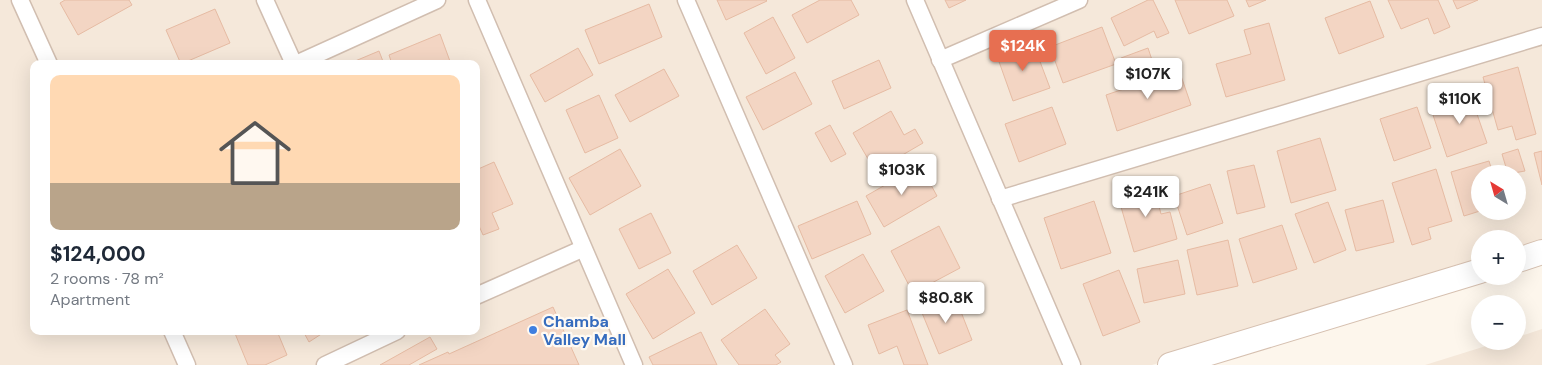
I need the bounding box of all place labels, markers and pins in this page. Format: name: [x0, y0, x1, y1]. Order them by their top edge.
pin: $124K: [988, 30, 1058, 72]
pin: $107K: [1113, 58, 1183, 100]
pin: $110K: [1425, 82, 1495, 125]
pin: $103K: [867, 154, 937, 196]
pin: $241K: [1111, 176, 1181, 218]
pin: $80.8K: [905, 282, 987, 324]
place label: Chamba Valley Mall: [543, 311, 626, 350]
marker: Chamba Valley Mall: [527, 324, 539, 336]

